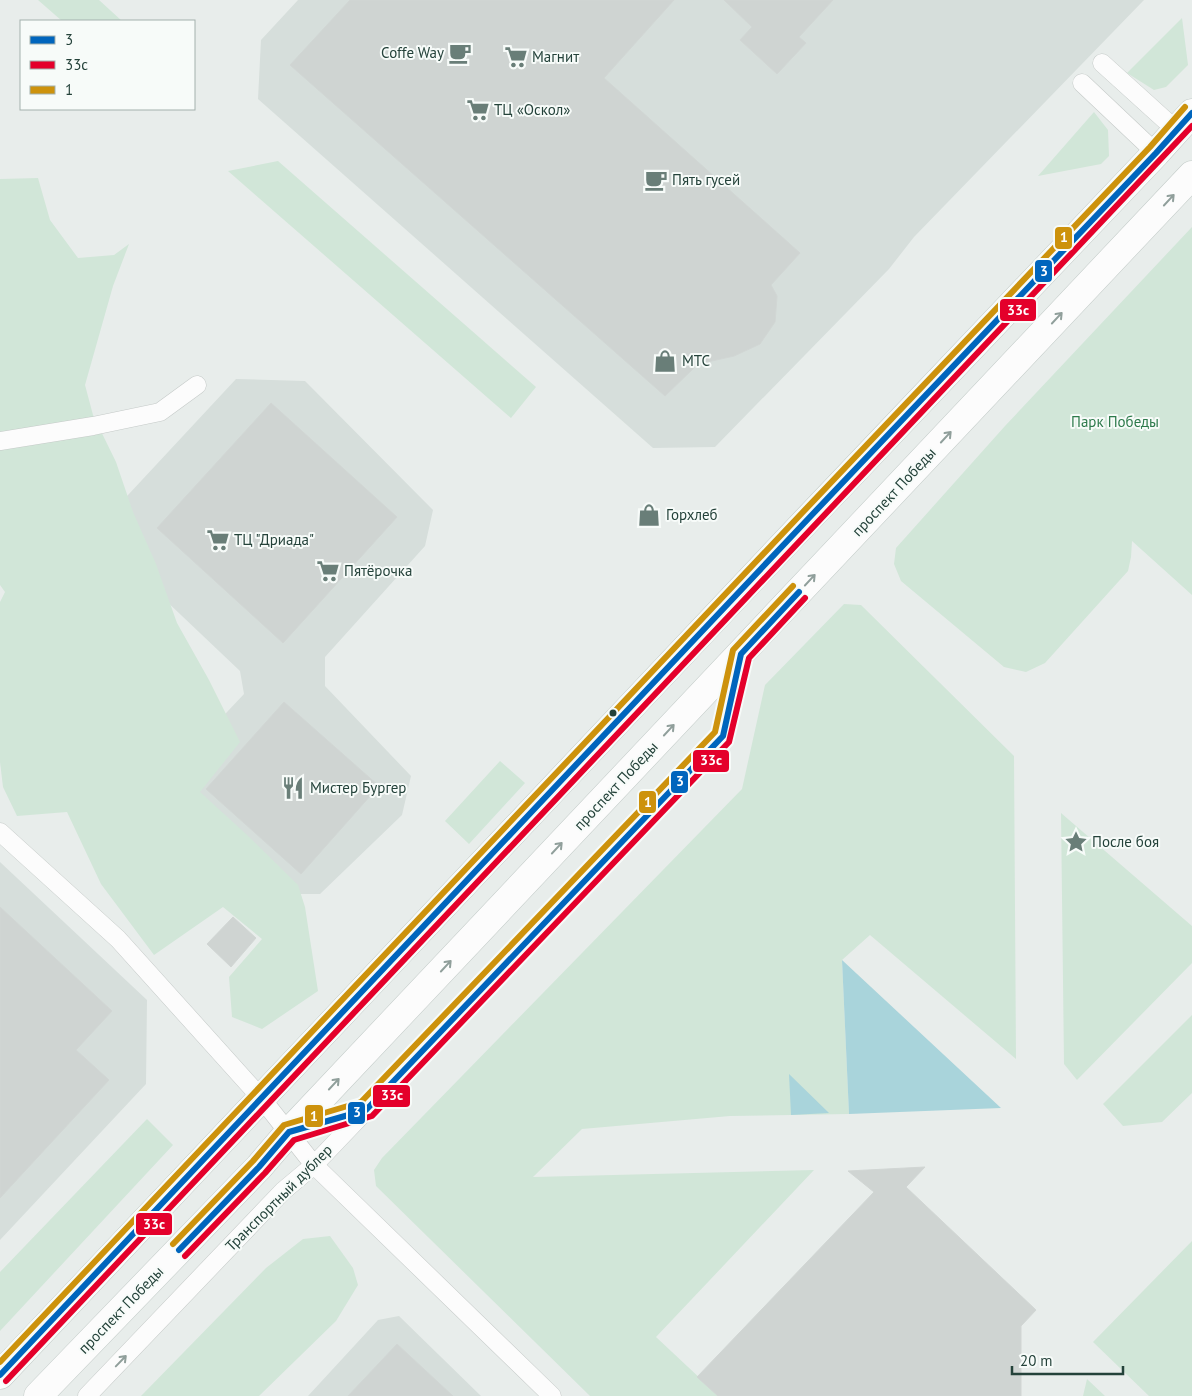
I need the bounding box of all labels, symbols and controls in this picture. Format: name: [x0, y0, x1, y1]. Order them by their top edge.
legend: [20, 20, 195, 110]
text: 3: [65, 30, 73, 49]
cafe icon: Coffe Way: [447, 40, 473, 66]
place label: Coffe Way: [381, 43, 444, 62]
supermarket icon: Магнит: [503, 44, 529, 70]
place label: Магнит: [532, 47, 579, 66]
text: 33с: [65, 55, 88, 74]
text: 1: [65, 80, 73, 99]
supermarket icon: ТЦ «Оскол»: [465, 97, 491, 123]
place label: ТЦ «Оскол»: [494, 100, 571, 119]
cafe icon: Пять гусей: [643, 167, 669, 193]
place label: Пять гусей: [672, 170, 740, 189]
one-way arrow: [1163, 194, 1175, 206]
line badge: 1: [1054, 226, 1073, 250]
text: 1: [1060, 228, 1068, 246]
line badge: 3: [1034, 259, 1053, 283]
text: 3: [1040, 262, 1048, 280]
line badge: 33с: [999, 298, 1037, 322]
text: 33с: [1007, 301, 1029, 319]
one-way arrow: [1051, 312, 1063, 325]
shop icon: МТС: [652, 348, 678, 374]
place label: МТС: [682, 351, 710, 370]
park label: Парк Победы: [1071, 412, 1159, 431]
one-way arrow: [940, 430, 952, 443]
street label: проспект Победы: [848, 443, 940, 540]
shop icon: Горхлеб: [636, 502, 662, 528]
place label: Горхлеб: [666, 505, 718, 524]
supermarket icon: ТЦ "Дриада": [205, 527, 231, 553]
place label: ТЦ "Дриада": [234, 530, 314, 549]
supermarket icon: Пятёрочка: [315, 558, 341, 584]
place label: Пятёрочка: [344, 561, 412, 580]
one-way arrow: [804, 574, 816, 587]
unlabelled marker: [608, 708, 618, 718]
one-way arrow: [663, 723, 675, 736]
street label: проспект Победы: [570, 737, 662, 834]
line badge: 33с: [692, 749, 730, 773]
text: 33с: [700, 751, 722, 769]
line badge: 3: [670, 770, 689, 794]
text: 3: [676, 772, 684, 790]
restaurant icon: Мистер Бургер: [280, 775, 306, 801]
place label: Мистер Бургер: [310, 778, 406, 797]
line badge: 1: [638, 790, 657, 814]
text: 1: [644, 793, 652, 811]
place icon: После боя: [1063, 829, 1089, 855]
place label: После боя: [1092, 832, 1159, 851]
one-way arrow: [551, 841, 563, 854]
one-way arrow: [440, 960, 452, 972]
one-way arrow: [328, 1078, 340, 1091]
line badge: 33с: [372, 1084, 411, 1108]
text: 33с: [381, 1086, 403, 1104]
line badge: 3: [347, 1101, 366, 1125]
text: 3: [353, 1103, 361, 1121]
line badge: 1: [304, 1104, 324, 1128]
text: 1: [310, 1107, 318, 1125]
street label: Транспортный дублер: [221, 1140, 336, 1255]
line badge: 33с: [135, 1212, 173, 1236]
text: 33с: [143, 1215, 165, 1233]
street label: проспект Победы: [74, 1262, 167, 1357]
scale bar: [1012, 1344, 1123, 1376]
text: 20 m: [1020, 1351, 1053, 1370]
one-way arrow: [115, 1354, 127, 1367]

